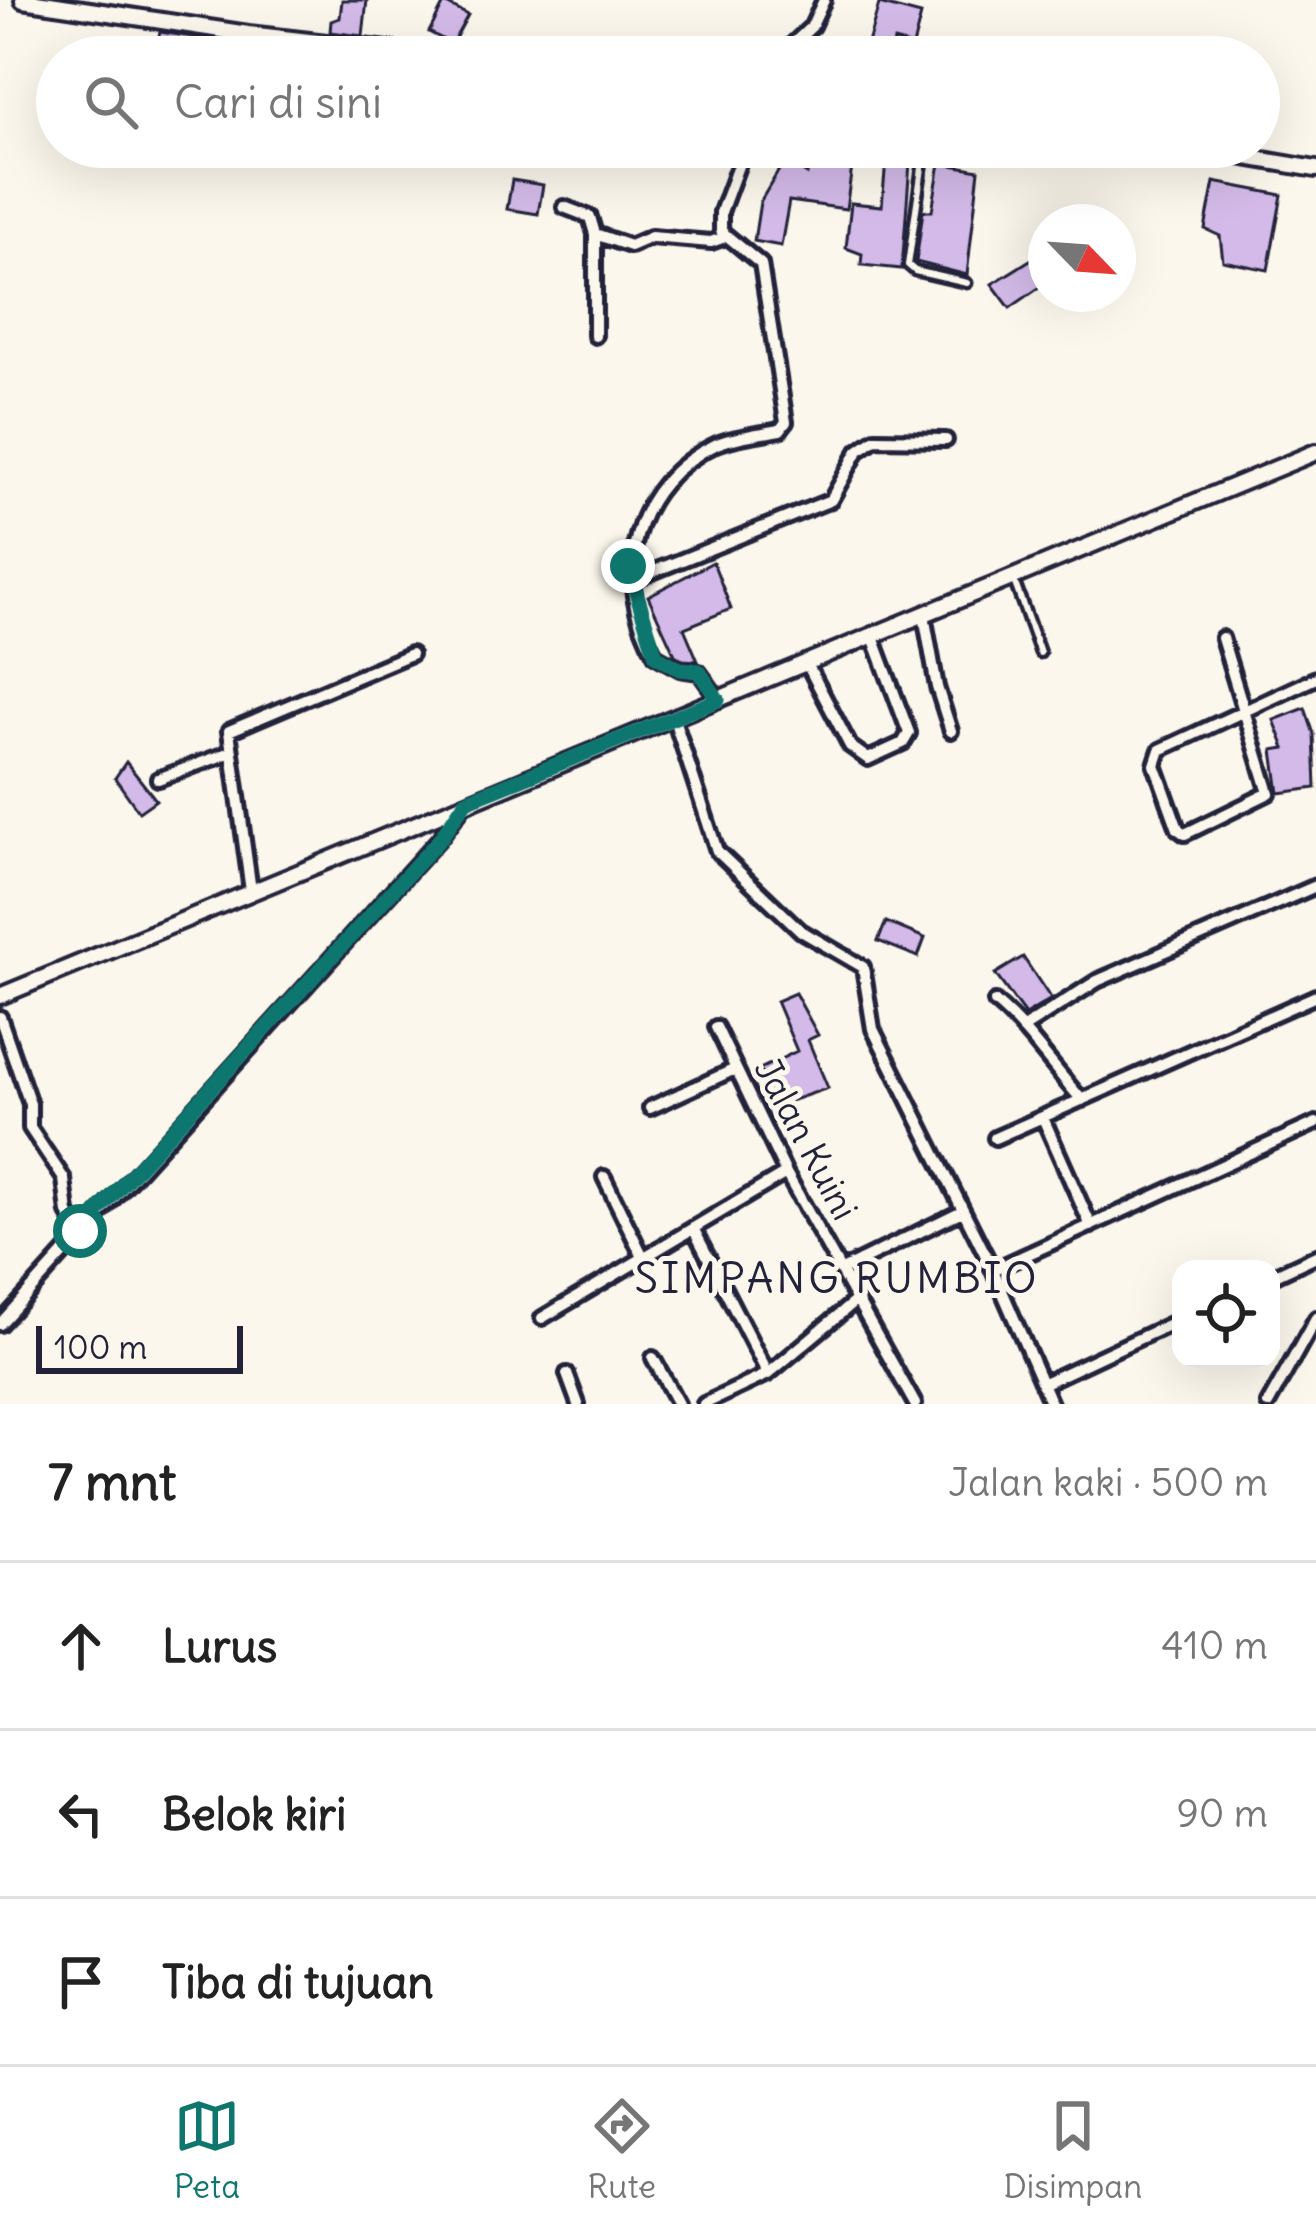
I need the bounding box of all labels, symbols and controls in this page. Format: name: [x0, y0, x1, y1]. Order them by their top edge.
search box: [36, 36, 1280, 168]
icon: search: [78, 69, 144, 135]
text: Cari di sini: [174, 74, 382, 130]
north arrow: [1028, 204, 1136, 312]
route end: [601, 539, 655, 593]
street label: Jalan Kuini: [745, 1050, 867, 1228]
route start: [53, 1204, 107, 1258]
district label: SIMPANG RUMBIO: [635, 1252, 1039, 1304]
map controls: [1172, 1260, 1280, 1368]
button: locate: [1172, 1260, 1280, 1368]
scale bar: [36, 1320, 243, 1373]
text: 100 m: [54, 1326, 147, 1368]
text: 7 mnt: [48, 1450, 176, 1514]
text: Jalan kaki · 500 m: [948, 1458, 1268, 1507]
icon: ahead: [48, 1613, 114, 1679]
text: Lurus: [162, 1618, 277, 1674]
text: 410 m: [1161, 1621, 1268, 1670]
icon: left: [48, 1781, 114, 1847]
text: Belok kiri: [162, 1786, 346, 1842]
text: 90 m: [1176, 1789, 1268, 1838]
icon: arrive: [48, 1949, 114, 2015]
text: Tiba di tujuan: [162, 1954, 433, 2010]
tab: Peta: [174, 2093, 240, 2207]
tab: Rute: [587, 2093, 656, 2207]
tab: Disimpan: [1003, 2093, 1142, 2207]

